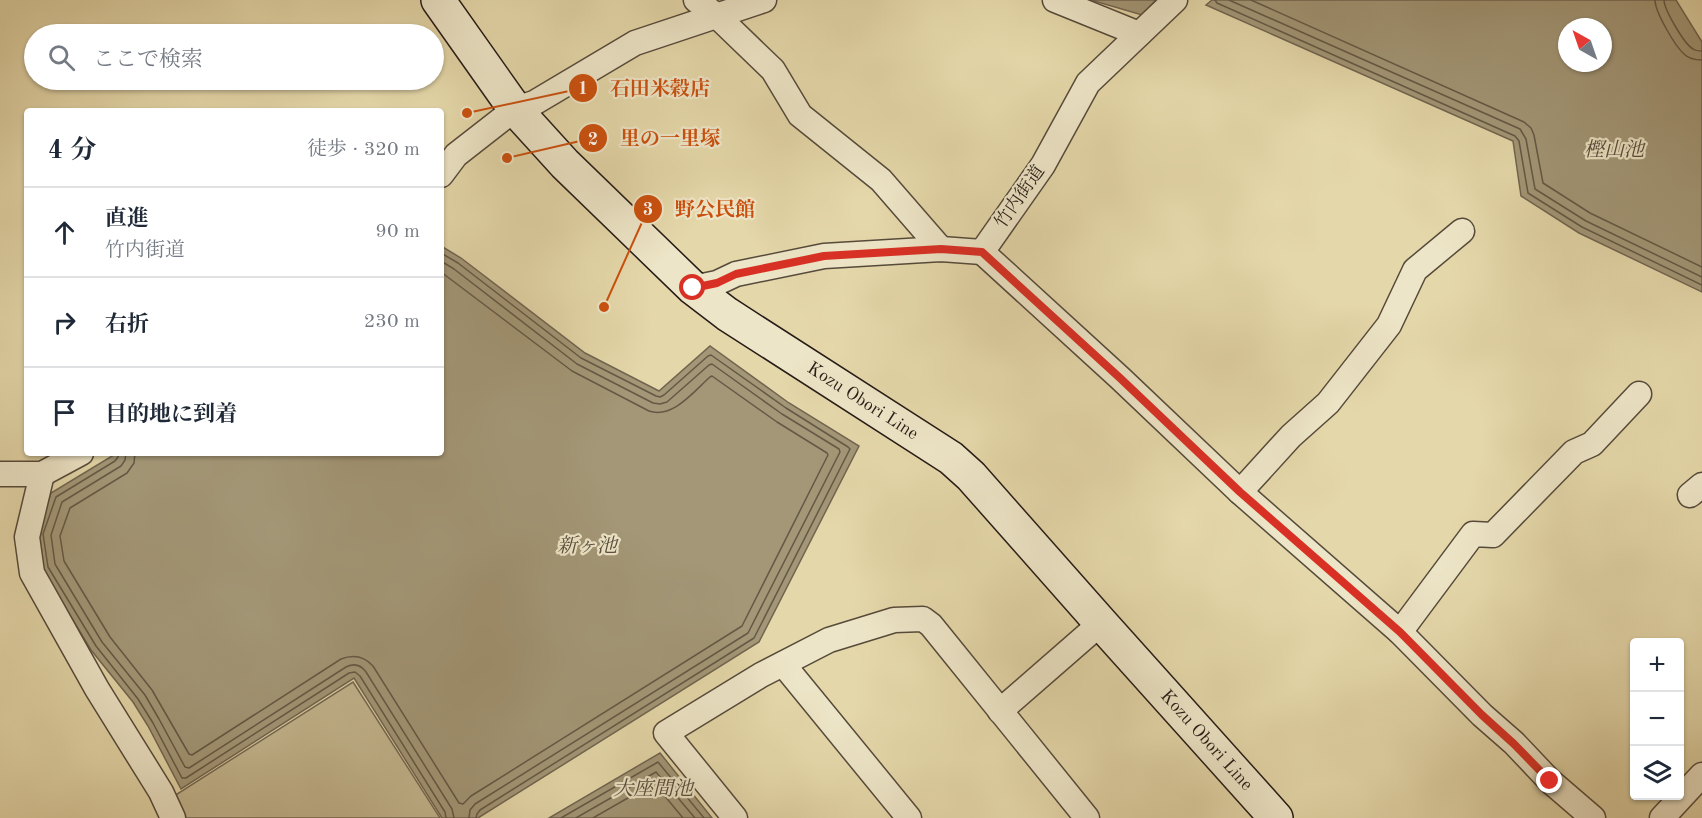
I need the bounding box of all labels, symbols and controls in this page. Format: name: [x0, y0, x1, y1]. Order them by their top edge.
north arrow: [1558, 18, 1612, 72]
search box: [24, 24, 444, 90]
icon: search: [45, 41, 78, 74]
text: ここで検索: [93, 49, 203, 71]
callout: 石田米穀店: [568, 69, 722, 107]
text: 石田米穀店: [610, 78, 710, 100]
text: 1: [578, 80, 588, 98]
callout: 里の一里塚: [578, 119, 732, 157]
text: 里の一里塚: [620, 128, 720, 150]
text: 2: [588, 131, 598, 149]
text: 4 分: [48, 138, 96, 164]
water label: 樫山池: [1584, 139, 1646, 161]
text: 徒歩 · 320 m: [307, 140, 420, 160]
street label: 竹内街道: [990, 161, 1048, 232]
callout: 野公民館: [633, 190, 767, 228]
text: 野公民館: [675, 198, 755, 221]
text: 3: [643, 201, 653, 219]
text: 直進: [105, 208, 149, 230]
icon: ahead: [48, 216, 81, 249]
text: 90 m: [375, 222, 420, 242]
text: 竹内街道: [105, 241, 185, 261]
route start: [679, 274, 705, 300]
icon: right: [48, 306, 81, 339]
text: 230 m: [364, 312, 420, 332]
text: 右折: [105, 314, 149, 336]
street label: Kozu Obori Line: [804, 359, 921, 443]
icon: arrive: [48, 396, 81, 429]
text: 目的地に到着: [105, 404, 237, 426]
water label: 新ヶ池: [557, 535, 619, 557]
map controls: [1630, 638, 1684, 800]
button: +: [1630, 638, 1684, 692]
street label: Kozu Obori Line: [1157, 687, 1256, 794]
button: −: [1630, 692, 1684, 746]
button: layers: [1630, 746, 1684, 800]
route end: [1536, 767, 1562, 793]
water label: 大座間池: [613, 778, 695, 800]

